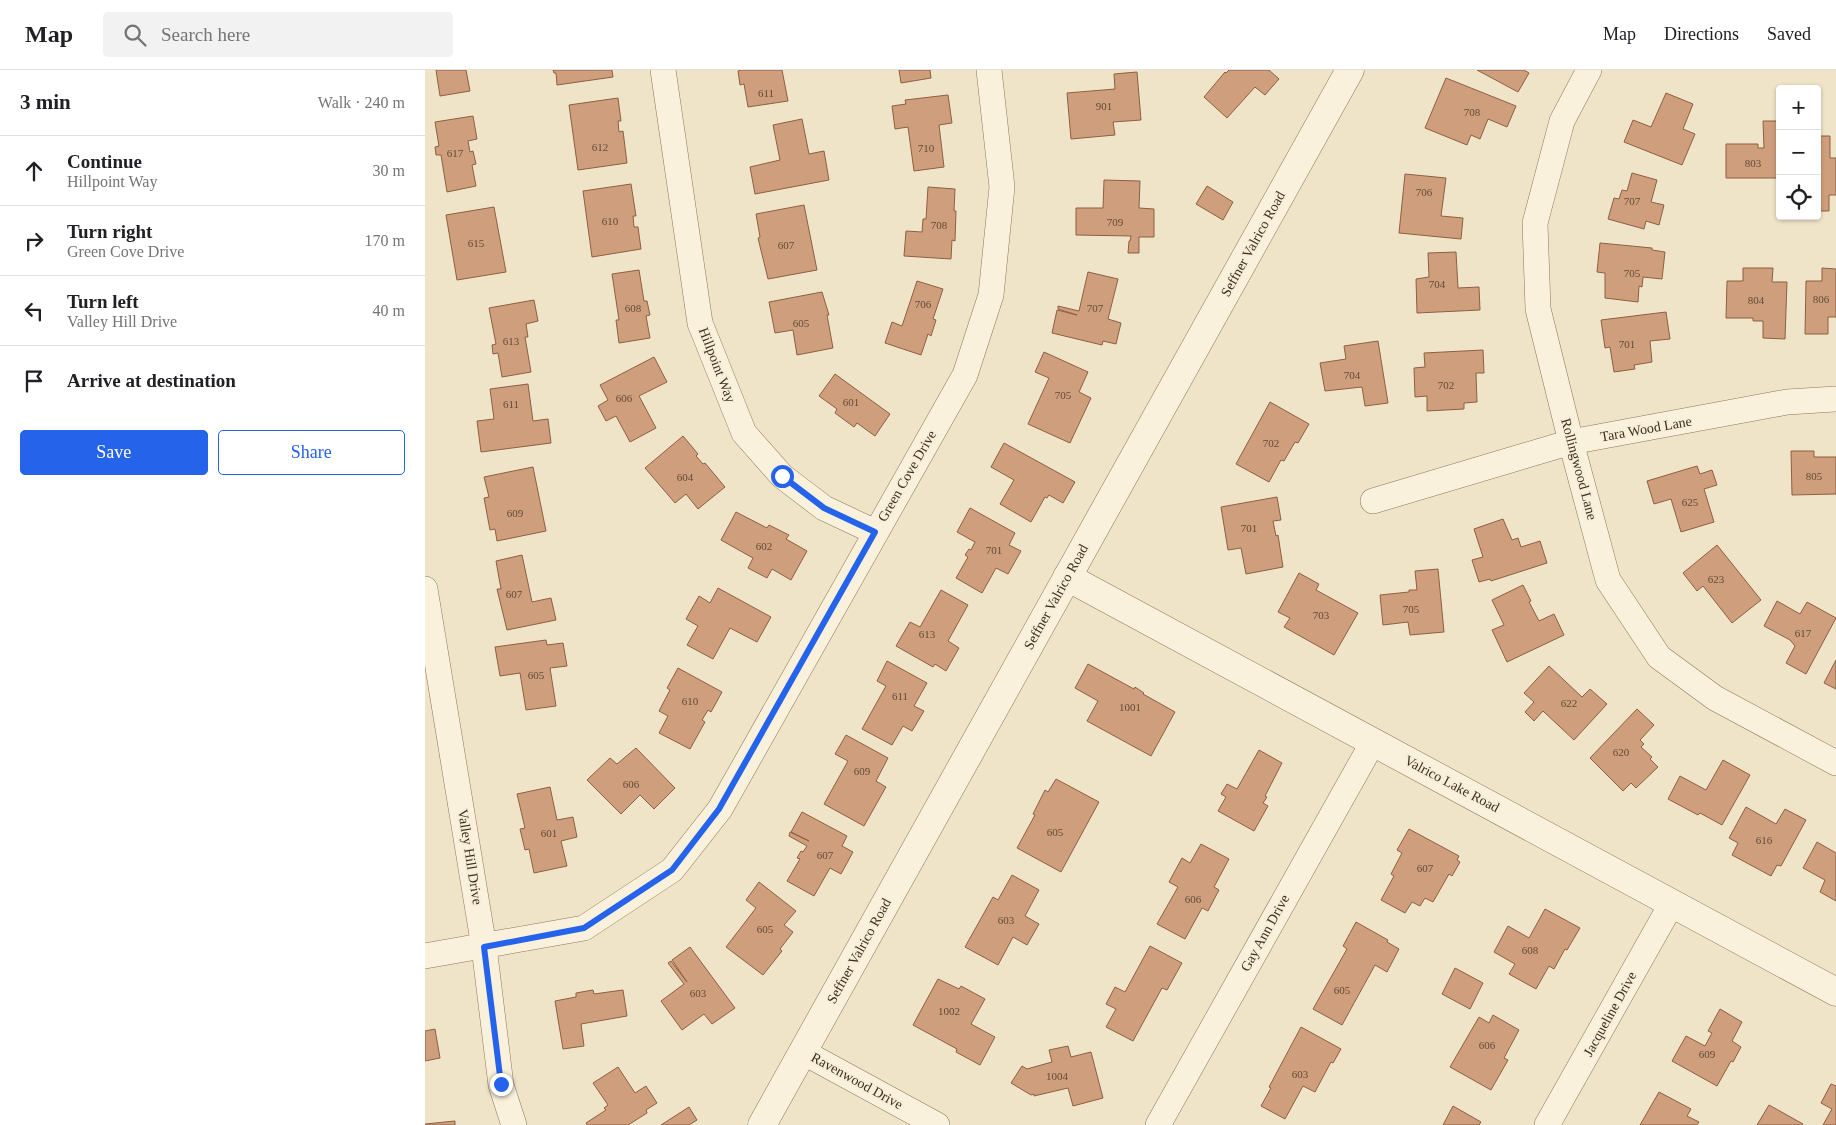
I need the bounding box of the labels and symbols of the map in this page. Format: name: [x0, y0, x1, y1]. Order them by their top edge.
house number: 611: [758, 87, 774, 99]
house number: 901: [1096, 100, 1112, 112]
house number: 708: [1464, 106, 1481, 118]
house number: 612: [592, 141, 608, 153]
house number: 710: [918, 142, 935, 154]
house number: 617: [447, 147, 464, 159]
house number: 803: [1745, 157, 1762, 169]
house number: 706: [1416, 186, 1433, 198]
street label: Seffner Valrico Road: [1218, 189, 1288, 299]
house number: 707: [1624, 195, 1641, 207]
house number: 610: [602, 215, 619, 227]
house number: 709: [1107, 216, 1124, 228]
house number: 708: [931, 219, 948, 231]
house number: 615: [468, 237, 485, 249]
house number: 607: [778, 239, 795, 251]
house number: 705: [1624, 267, 1641, 279]
house number: 704: [1429, 278, 1446, 290]
house number: 806: [1813, 293, 1830, 305]
house number: 804: [1748, 294, 1765, 306]
house number: 706: [915, 298, 932, 310]
house number: 608: [625, 302, 642, 314]
house number: 707: [1087, 302, 1104, 314]
house number: 605: [793, 317, 810, 329]
street label: Hillpoint Way: [696, 325, 738, 405]
house number: 613: [503, 335, 520, 347]
house number: 701: [1619, 338, 1635, 350]
house number: 704: [1344, 369, 1361, 381]
house number: 702: [1438, 379, 1454, 391]
house number: 705: [1055, 389, 1072, 401]
house number: 606: [616, 392, 633, 404]
house number: 601: [843, 396, 859, 408]
house number: 611: [503, 398, 519, 410]
street label: Tara Wood Lane: [1599, 414, 1693, 444]
street label: Rollingwood Lane: [1558, 417, 1600, 521]
street label: Green Cove Drive: [875, 428, 939, 524]
house number: 702: [1263, 437, 1279, 449]
route start: [771, 465, 794, 488]
house number: 805: [1806, 470, 1823, 482]
house number: 604: [677, 471, 694, 483]
house number: 625: [1682, 496, 1699, 508]
house number: 609: [507, 507, 524, 519]
house number: 701: [1241, 522, 1257, 534]
house number: 602: [756, 540, 772, 552]
street label: Seffner Valrico Road: [1021, 542, 1091, 652]
house number: 701: [986, 544, 1002, 556]
house number: 623: [1708, 573, 1725, 585]
house number: 607: [506, 588, 523, 600]
house number: 705: [1403, 603, 1420, 615]
house number: 703: [1313, 609, 1330, 621]
house number: 617: [1795, 627, 1812, 639]
house number: 613: [919, 628, 936, 640]
house number: 605: [528, 669, 545, 681]
house number: 611: [892, 690, 908, 702]
house number: 610: [682, 695, 699, 707]
house number: 622: [1561, 697, 1577, 709]
house number: 1001: [1119, 701, 1141, 713]
house number: 620: [1613, 746, 1630, 758]
street label: Valrico Lake Road: [1402, 753, 1502, 815]
house number: 609: [854, 765, 871, 777]
house number: 606: [623, 778, 640, 790]
street label: Valley Hill Drive: [455, 808, 485, 906]
house number: 605: [1047, 826, 1064, 838]
house number: 601: [541, 827, 557, 839]
house number: 616: [1756, 834, 1773, 846]
house number: 607: [817, 849, 834, 861]
house number: 607: [1417, 862, 1434, 874]
street label: Gay Ann Drive: [1238, 892, 1292, 974]
house number: 606: [1185, 893, 1202, 905]
street label: Seffner Valrico Road: [824, 896, 894, 1006]
house number: 603: [998, 914, 1015, 926]
house number: 605: [757, 923, 774, 935]
house number: 608: [1522, 944, 1539, 956]
street label: Jacqueline Drive: [1581, 969, 1639, 1059]
house number: 605: [1334, 984, 1351, 996]
house number: 603: [690, 987, 707, 999]
house number: 1002: [938, 1005, 960, 1017]
house number: 606: [1479, 1039, 1496, 1051]
house number: 609: [1699, 1048, 1716, 1060]
street label: Ravenwood Drive: [809, 1050, 905, 1112]
house number: 603: [1292, 1068, 1309, 1080]
house number: 1004: [1046, 1070, 1069, 1082]
route end: [490, 1073, 513, 1096]

